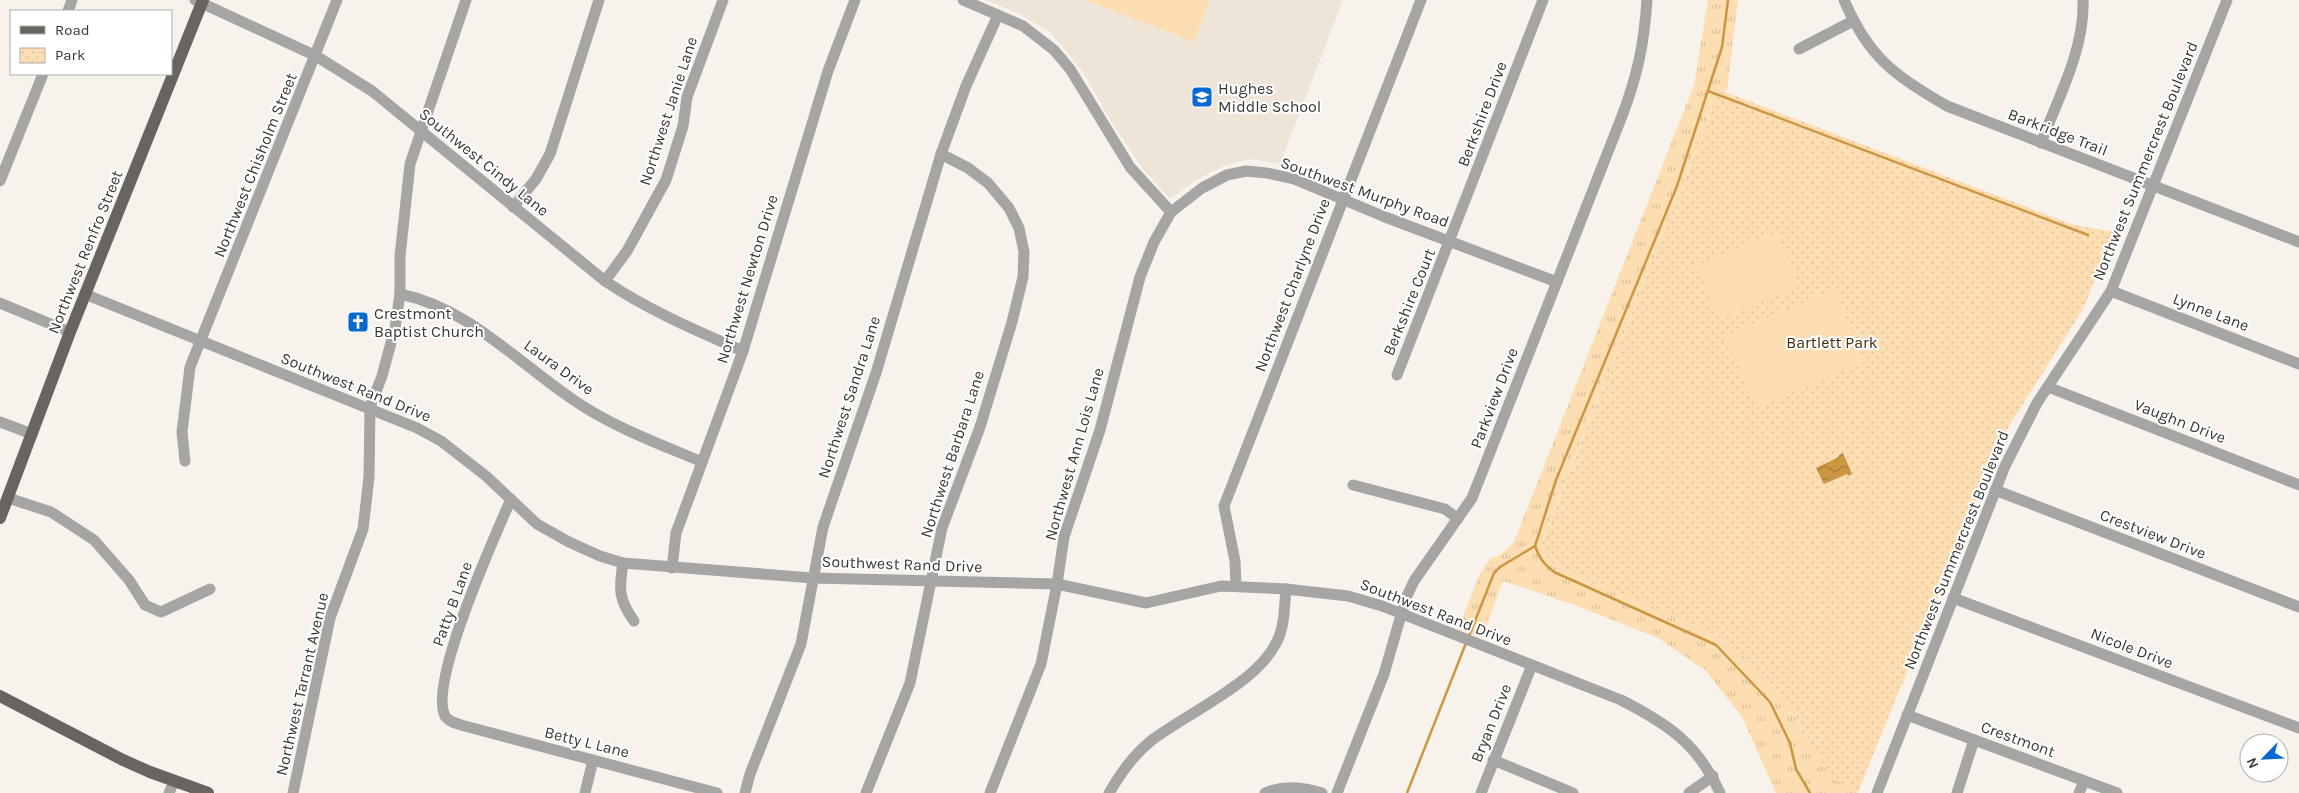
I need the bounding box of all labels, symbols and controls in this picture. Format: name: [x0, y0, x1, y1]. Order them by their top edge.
legend: [10, 10, 172, 75]
text: Road: [55, 21, 90, 39]
street label: Northwest Janie Lane: [635, 34, 701, 188]
street label: Northwest Summercrest Boulevard: [2088, 39, 2202, 283]
text: Park: [55, 46, 85, 64]
street label: Berkshire Drive: [1453, 59, 1511, 169]
street label: Northwest Chisholm Street: [209, 70, 301, 260]
place label: Hughes Middle School: [1218, 79, 1321, 116]
school or university icon: Hughes Middle School: [1190, 85, 1214, 109]
street label: Southwest Cindy Lane: [415, 104, 553, 220]
street label: Barkridge Trail: [2005, 104, 2111, 160]
street label: Southwest Murphy Road: [1278, 153, 1452, 231]
street label: Northwest Renfro Street: [43, 168, 127, 336]
street label: Northwest Newton Drive: [712, 192, 782, 366]
street label: Northwest Charlyne Drive: [1250, 196, 1334, 374]
street label: Berkshire Court: [1379, 246, 1439, 358]
street label: Lynne Lane: [2170, 289, 2252, 335]
place label: Crestmont Baptist Church: [374, 304, 484, 341]
church icon: Crestmont Baptist Church: [346, 310, 370, 334]
street label: Northwest Sandra Lane: [814, 314, 884, 480]
park label: Bartlett Park: [1786, 333, 1878, 352]
street label: Laura Drive: [520, 335, 598, 399]
street label: Parkview Drive: [1466, 345, 1522, 451]
street label: Southwest Rand Drive: [278, 348, 434, 426]
street label: Northwest Ann Lois Lane: [1040, 365, 1108, 543]
street label: Northwest Barbara Lane: [916, 368, 988, 540]
street label: Vaughn Drive: [2132, 395, 2228, 447]
street label: Northwest Summercrest Boulevard: [1899, 428, 2013, 672]
street label: Crestview Drive: [2097, 505, 2209, 563]
street label: Southwest Rand Drive: [821, 552, 983, 576]
street label: Patty B Lane: [428, 559, 476, 649]
street label: Southwest Rand Drive: [1358, 574, 1514, 650]
street label: Northwest Tarrant Avenue: [272, 591, 332, 777]
street label: Nicole Drive: [2088, 624, 2176, 672]
street label: Bryan Drive: [1467, 681, 1515, 765]
street label: Crestmont: [1978, 717, 2058, 761]
street label: Betty L Lane: [543, 722, 631, 762]
north arrow: [2239, 733, 2289, 783]
text: N: [2243, 755, 2262, 771]

